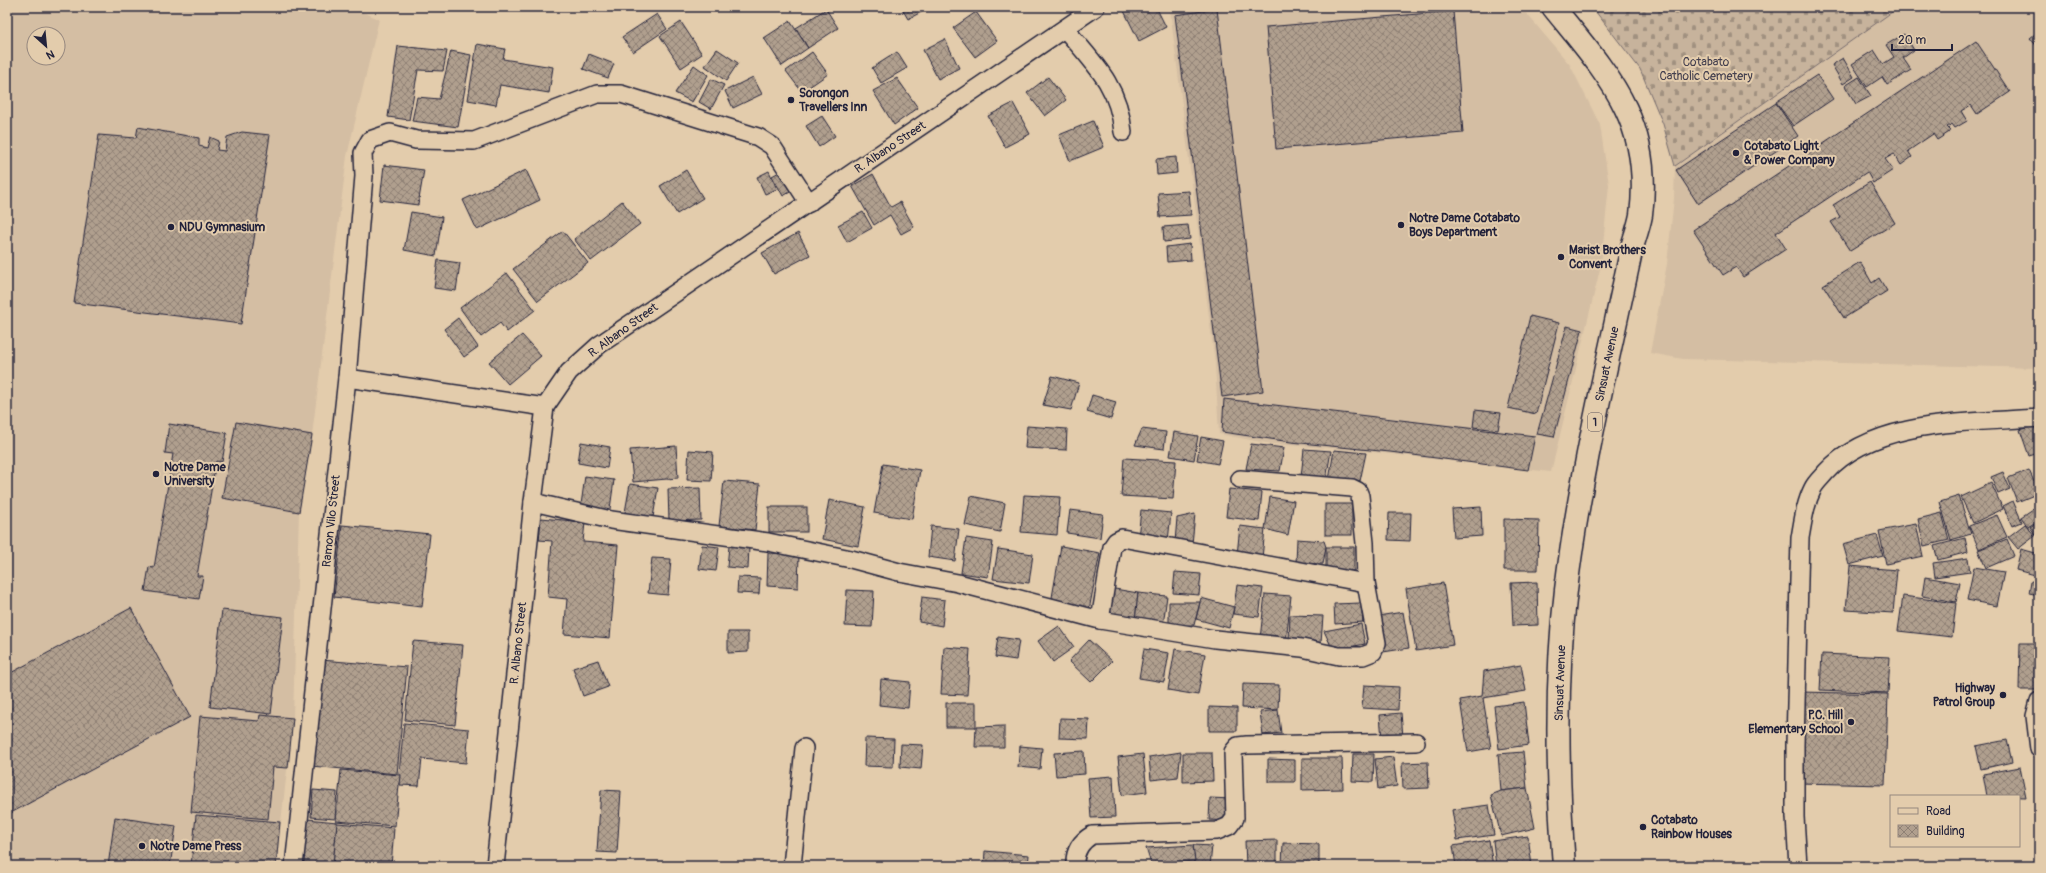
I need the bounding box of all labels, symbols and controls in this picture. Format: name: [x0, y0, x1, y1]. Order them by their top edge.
north arrow: [26, 26, 66, 66]
scale bar: [1892, 26, 1952, 52]
text: 20 m: [1898, 33, 1927, 48]
text: N: [44, 47, 57, 62]
park label: Cotabato Catholic Cemetery: [1659, 55, 1753, 84]
place label: Sorongon Travellers Inn: [798, 86, 868, 115]
marker: Sorongon Travellers Inn: [786, 95, 796, 105]
street label: R. Albano Street: [852, 118, 929, 177]
place label: Cotabato Light & Power Company: [1744, 139, 1836, 168]
marker: Cotabato Light & Power Company: [1731, 148, 1741, 158]
place label: Notre Dame Cotabato Boys Department: [1409, 211, 1520, 240]
place label: NDU Gymnasium: [179, 220, 265, 235]
marker: Notre Dame Cotabato Boys Department: [1396, 220, 1406, 230]
marker: NDU Gymnasium: [166, 222, 176, 232]
place label: Marist Brothers Convent: [1569, 243, 1646, 272]
marker: Marist Brothers Convent: [1556, 252, 1566, 262]
street label: R. Albano Street: [585, 300, 661, 361]
street label: Sinsuat Avenue: [1592, 325, 1623, 403]
road number: 1: [1588, 413, 1602, 431]
place label: Notre Dame University: [164, 460, 227, 489]
marker: Notre Dame University: [151, 469, 161, 479]
street label: Ramon Vilo Street: [319, 474, 344, 568]
street label: R. Albano Street: [507, 601, 530, 685]
street label: Sinsuat Avenue: [1552, 645, 1569, 721]
place label: Highway Patrol Group: [1933, 681, 1996, 710]
marker: Highway Patrol Group: [1998, 690, 2008, 700]
place label: P.C. Hill Elementary School: [1748, 708, 1843, 737]
marker: P.C. Hill Elementary School: [1846, 717, 1856, 727]
legend: [1890, 795, 2020, 847]
text: Road: [1926, 804, 1951, 819]
place label: Cotabato Rainbow Houses: [1651, 813, 1733, 842]
marker: Cotabato Rainbow Houses: [1638, 822, 1648, 832]
text: Building: [1926, 824, 1965, 839]
place label: Notre Dame Press: [150, 839, 242, 854]
marker: Notre Dame Press: [137, 841, 147, 851]

